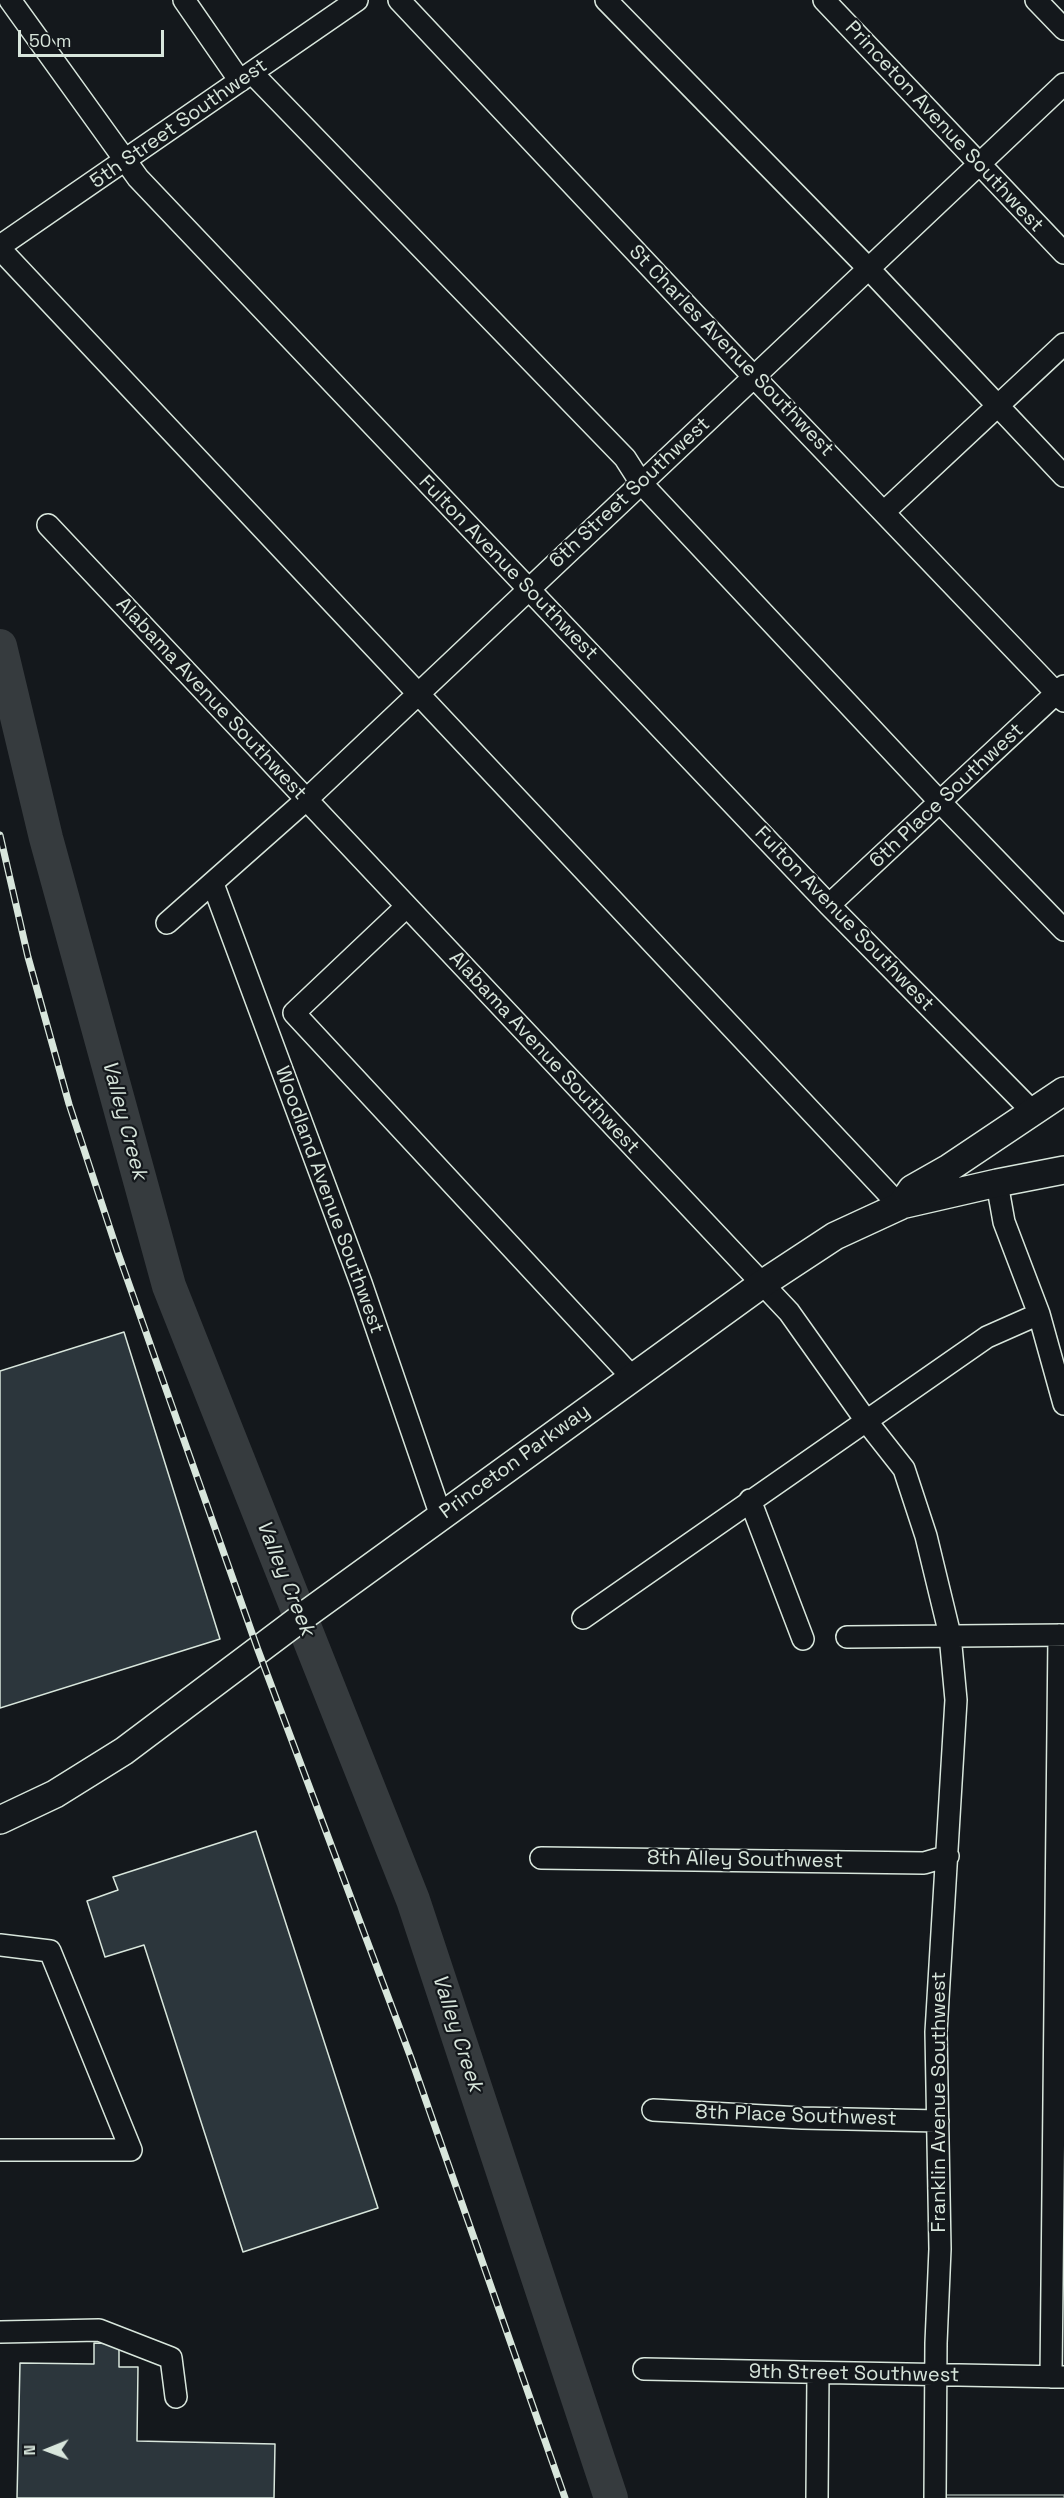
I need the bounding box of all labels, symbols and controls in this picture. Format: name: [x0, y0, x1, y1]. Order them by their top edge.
street label: Princeton Avenue Southwest: [840, 16, 1048, 238]
scale bar: [21, 18, 166, 56]
text: 50 m: [29, 29, 71, 52]
street label: 5th Street Southwest: [86, 54, 272, 194]
street label: St Charles Avenue Southwest: [624, 240, 838, 462]
street label: 6th Street Southwest: [545, 412, 715, 574]
street label: Fulton Avenue Southwest: [413, 471, 603, 665]
street label: Alabama Avenue Southwest: [111, 593, 311, 805]
street label: 6th Place Southwest: [865, 719, 1029, 873]
street label: Fulton Avenue Southwest: [749, 822, 939, 1016]
street label: Alabama Avenue Southwest: [444, 947, 644, 1159]
water label: Valley Creek: [96, 1058, 152, 1182]
street label: Woodland Avenue Southwest: [269, 1063, 389, 1337]
street label: Princeton Parkway: [435, 1399, 595, 1525]
water label: Valley Creek: [250, 1516, 320, 1640]
street label: 8th Alley Southwest: [647, 1846, 843, 1874]
water label: Valley Creek: [426, 1971, 488, 2095]
street label: Franklin Avenue Southwest: [928, 1972, 952, 2232]
street label: 8th Place Southwest: [695, 2100, 897, 2132]
street label: 9th Street Southwest: [749, 2360, 959, 2388]
north arrow: [18, 2420, 78, 2480]
text: N: [19, 2445, 40, 2456]

